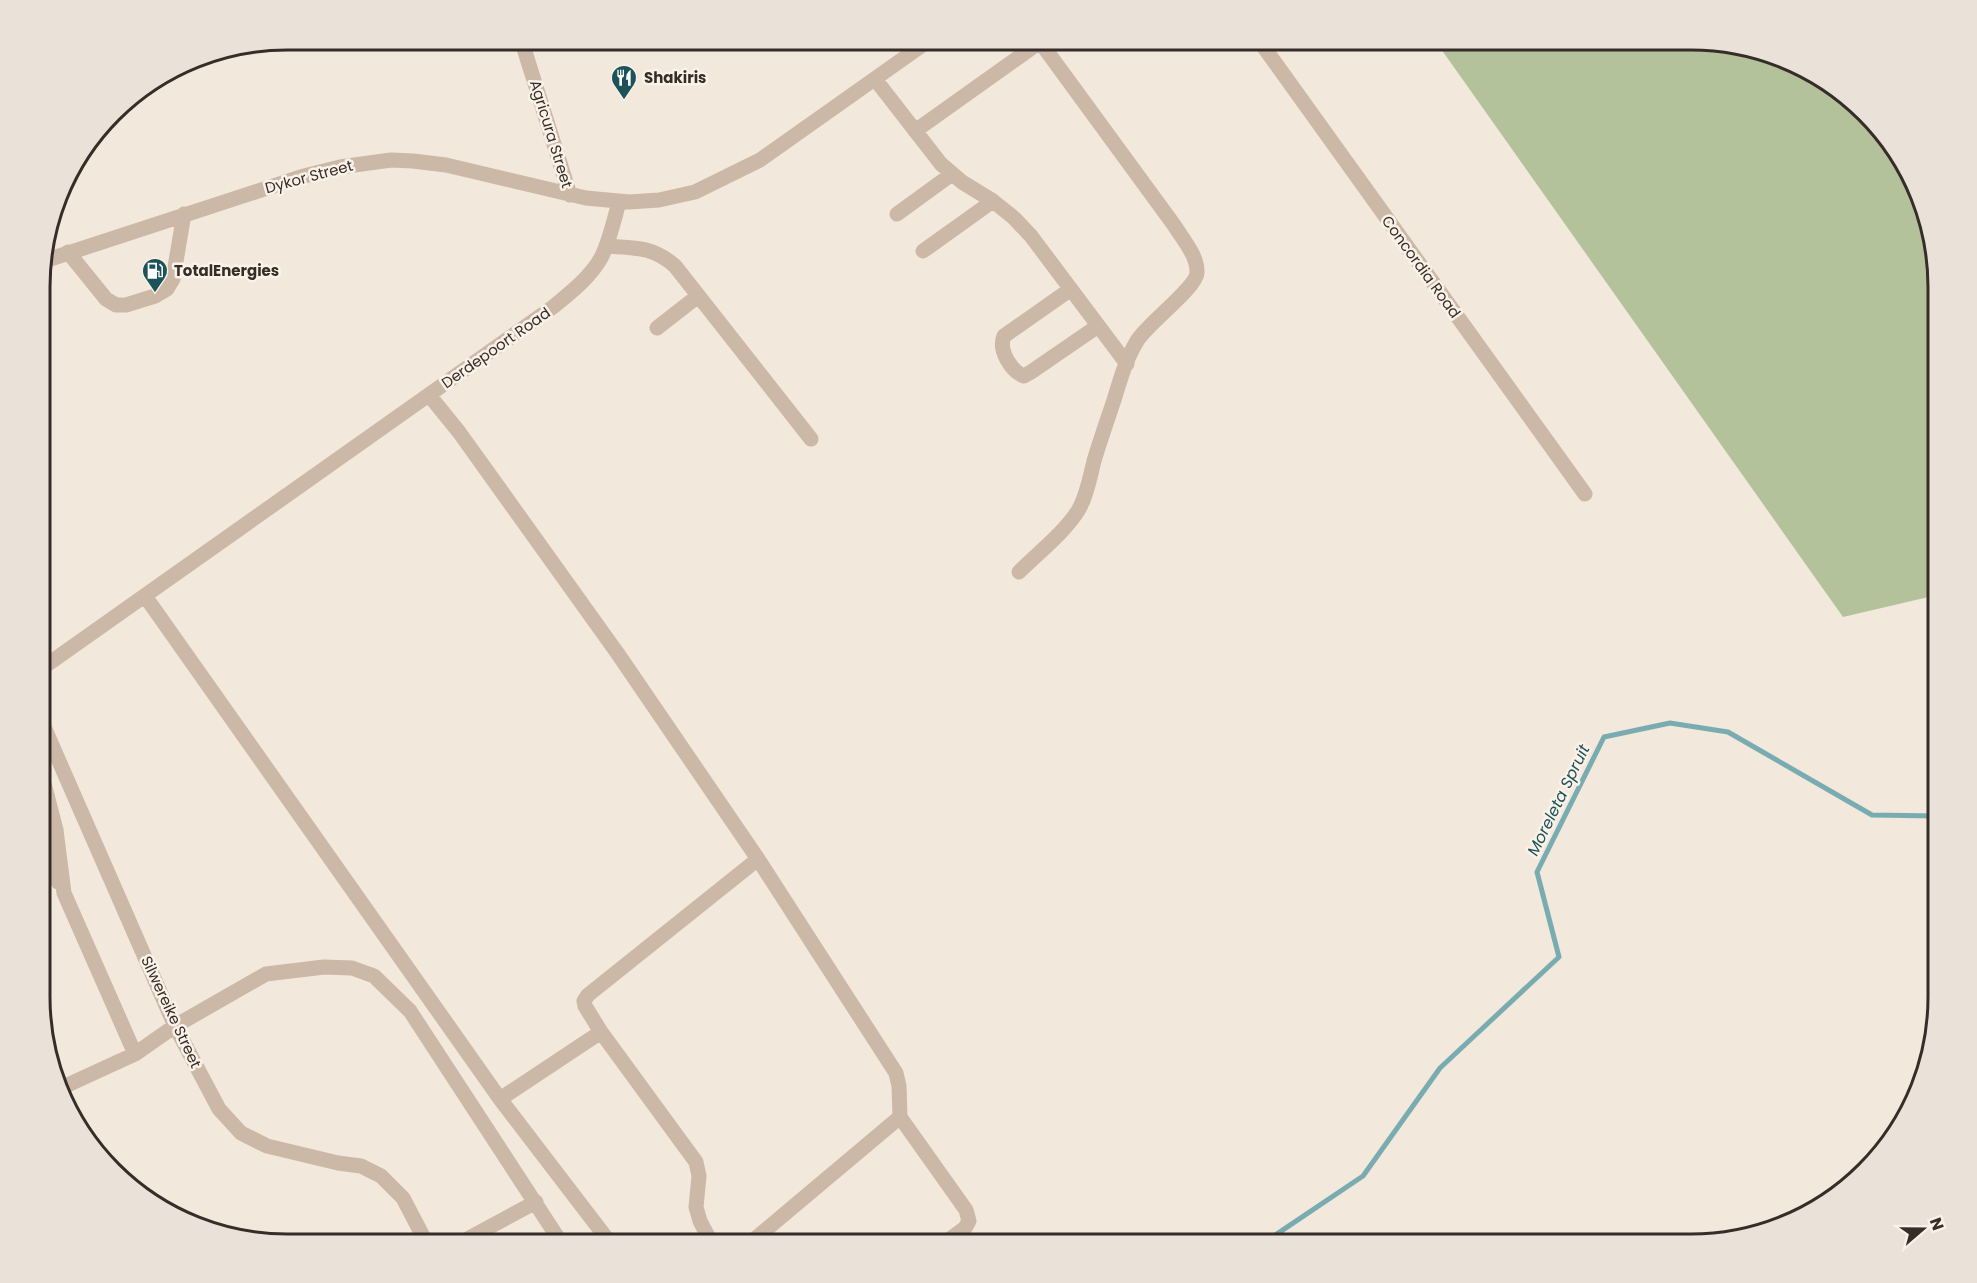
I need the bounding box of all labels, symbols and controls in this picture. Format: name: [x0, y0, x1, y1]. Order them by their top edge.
restaurant icon: Shakiris: [609, 63, 639, 101]
place label: Shakiris: [644, 67, 706, 88]
street label: Agricura Street: [525, 77, 578, 190]
street label: Dykor Street: [263, 155, 355, 198]
street label: Concordia Road: [1377, 211, 1466, 322]
fuel station icon: TotalEnergies: [140, 256, 170, 294]
place label: TotalEnergies: [174, 260, 279, 281]
street label: Derdepoort Road: [437, 302, 554, 393]
water label: Moreleta Spruit: [1522, 740, 1596, 860]
street label: Silwereike Street: [136, 952, 207, 1071]
north arrow: [1893, 1199, 1953, 1259]
text: N: [1924, 1214, 1949, 1234]

